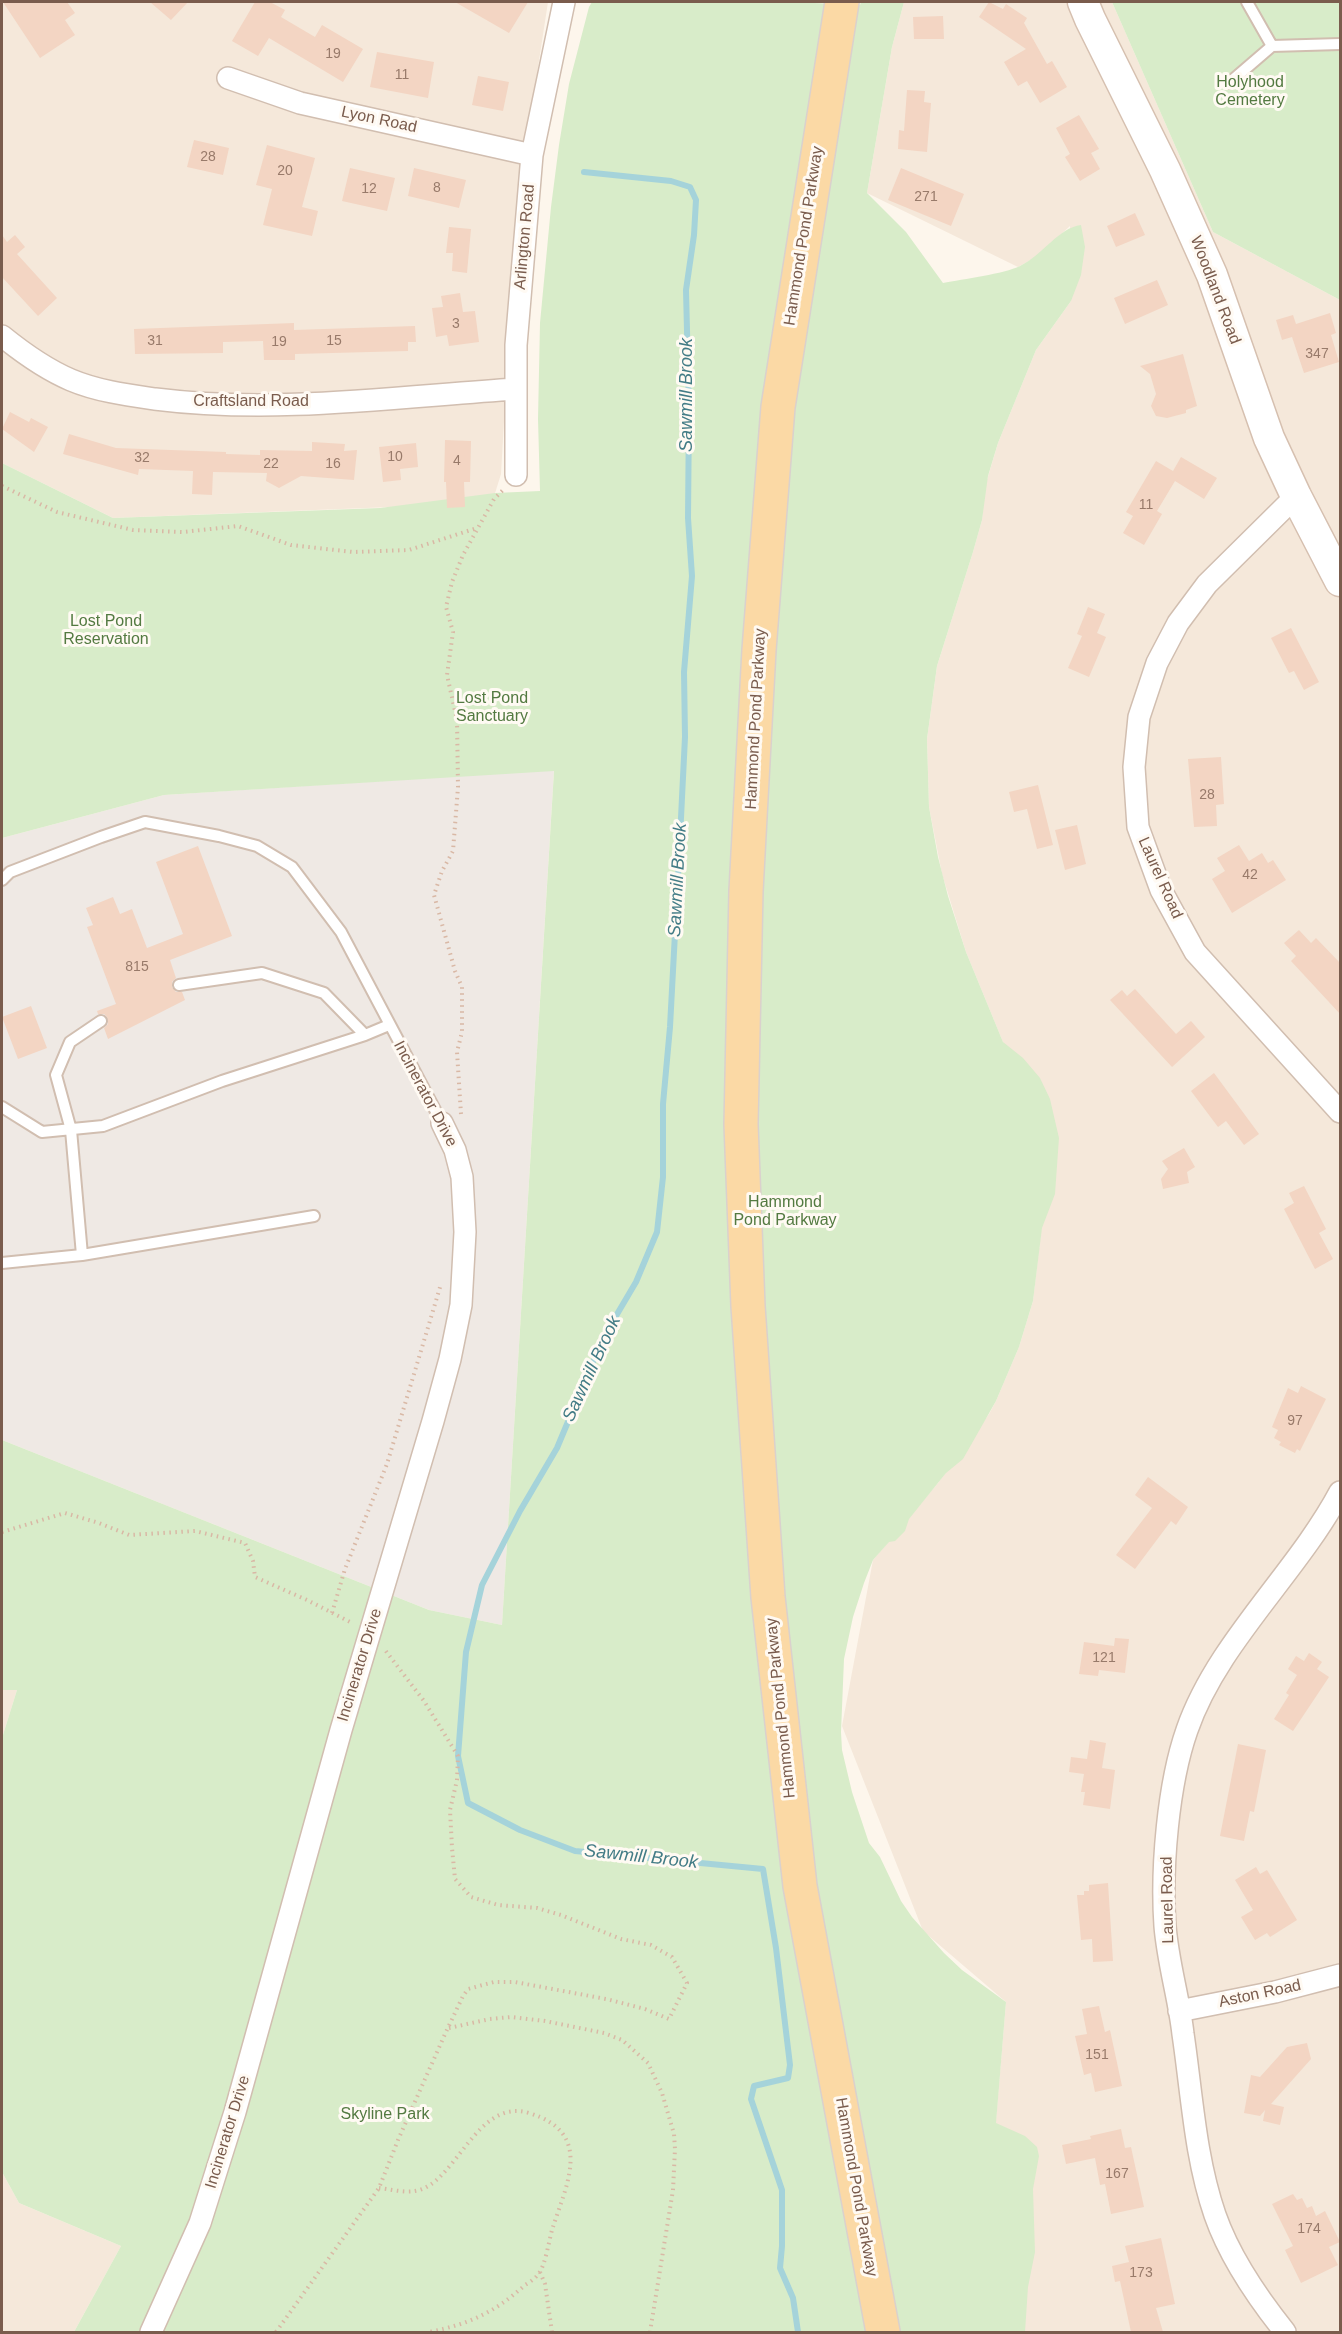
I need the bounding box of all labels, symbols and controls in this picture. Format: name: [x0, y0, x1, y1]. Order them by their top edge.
house number: 19: [325, 46, 341, 62]
house number: 11: [395, 67, 409, 83]
park label: Holyhood Cemetery: [1215, 73, 1285, 111]
street label: Lyon Road: [339, 103, 419, 137]
street label: Hammond Pond Parkway: [780, 145, 828, 327]
house number: 28: [200, 149, 216, 165]
house number: 20: [277, 163, 293, 179]
house number: 8: [433, 180, 441, 196]
house number: 12: [361, 181, 377, 197]
street label: Arlington Road: [511, 183, 539, 291]
house number: 271: [914, 189, 938, 205]
street label: Woodland Road: [1186, 233, 1244, 347]
house number: 3: [452, 316, 460, 332]
house number: 31: [147, 333, 163, 349]
house number: 15: [326, 333, 342, 349]
house number: 19: [271, 334, 287, 350]
water label: Sawmill Brook: [676, 338, 698, 452]
house number: 347: [1305, 346, 1329, 362]
street label: Craftsland Road: [193, 392, 309, 412]
house number: 10: [387, 449, 403, 465]
house number: 32: [134, 450, 150, 466]
house number: 4: [453, 453, 461, 469]
house number: 22: [263, 456, 279, 472]
house number: 16: [325, 456, 341, 472]
house number: 11: [1139, 497, 1153, 513]
park label: Lost Pond Reservation: [63, 612, 149, 650]
street label: Hammond Pond Parkway: [742, 628, 770, 810]
park label: Lost Pond Sanctuary: [456, 689, 528, 727]
house number: 28: [1199, 787, 1215, 803]
water label: Sawmill Brook: [664, 822, 692, 938]
street label: Laurel Road: [1134, 834, 1186, 922]
house number: 42: [1242, 867, 1258, 883]
house number: 815: [125, 959, 149, 975]
street label: Incinerator Drive: [389, 1038, 461, 1150]
park label: Hammond Pond Parkway: [733, 1193, 837, 1231]
water label: Sawmill Brook: [558, 1313, 626, 1425]
house number: 97: [1287, 1413, 1303, 1429]
street label: Incinerator Drive: [334, 1606, 386, 1724]
street label: Hammond Pond Parkway: [762, 1617, 800, 1799]
house number: 121: [1092, 1650, 1116, 1666]
water label: Sawmill Brook: [583, 1840, 699, 1874]
street label: Laurel Road: [1158, 1856, 1178, 1944]
street label: Aston Road: [1217, 1976, 1303, 2012]
house number: 151: [1085, 2047, 1109, 2063]
street label: Incinerator Drive: [202, 2073, 254, 2191]
street label: Hammond Pond Parkway: [831, 2096, 881, 2278]
park label: Skyline Park: [341, 2105, 429, 2125]
house number: 167: [1105, 2166, 1129, 2182]
house number: 174: [1297, 2221, 1321, 2237]
house number: 173: [1129, 2265, 1153, 2281]

